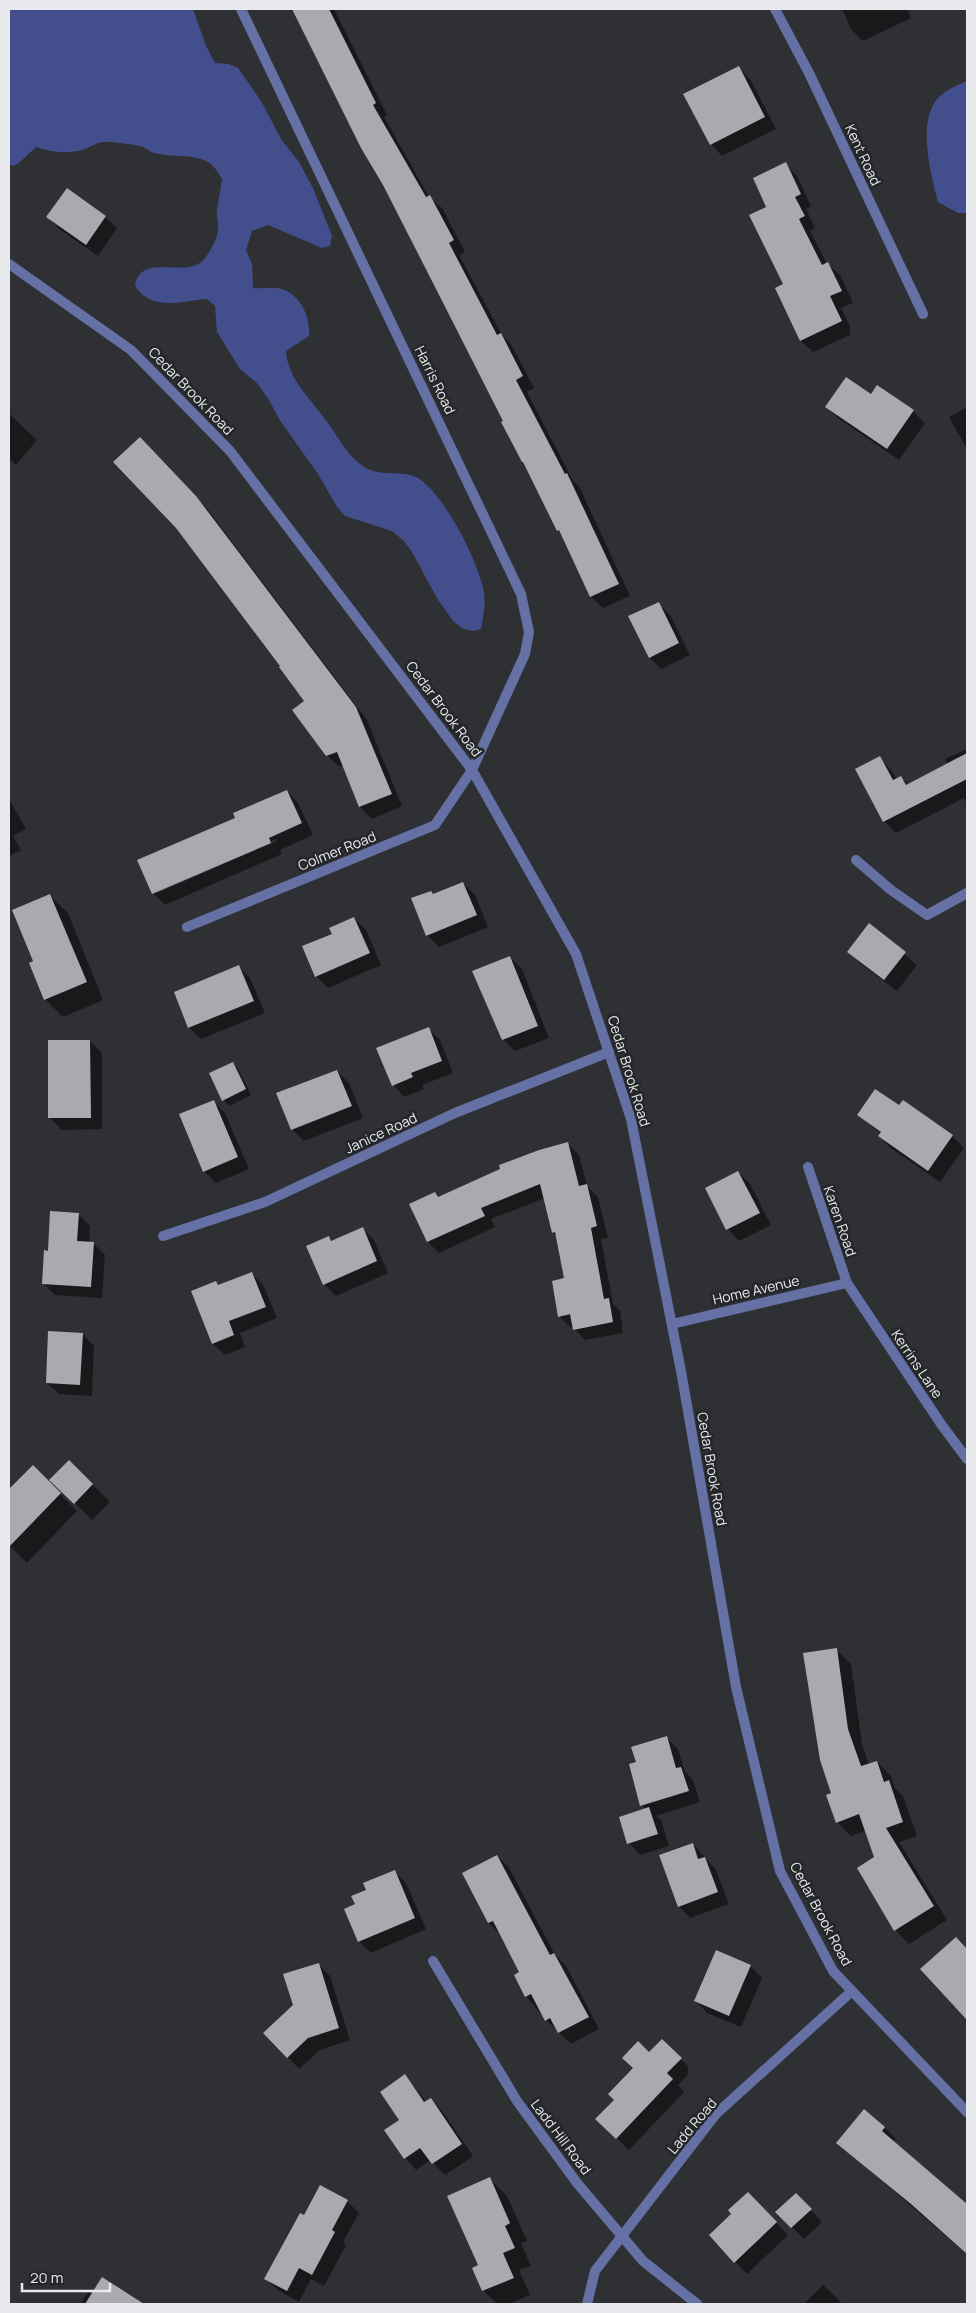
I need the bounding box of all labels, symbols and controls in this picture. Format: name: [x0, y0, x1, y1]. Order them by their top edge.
street label: Kent Road: [841, 121, 886, 189]
street label: Harris Road: [411, 342, 460, 417]
street label: Cedar Brook Road: [145, 343, 238, 439]
street label: Cedar Brook Road: [402, 657, 487, 760]
street label: Colmer Road: [295, 826, 379, 875]
street label: Cedar Brook Road: [604, 1013, 655, 1129]
street label: Janice Road: [342, 1108, 420, 1158]
street label: Karen Road: [820, 1183, 861, 1259]
street label: Home Avenue: [711, 1270, 801, 1309]
street label: Kerrins Lane: [887, 1326, 947, 1402]
street label: Cedar Brook Road: [693, 1411, 732, 1527]
street label: Cedar Brook Road: [786, 1858, 857, 1969]
street label: Ladd Road: [663, 2094, 721, 2158]
street label: Ladd Hill Road: [527, 2095, 596, 2178]
scale bar: [22, 2260, 110, 2292]
text: 20 m: [30, 2267, 63, 2288]

